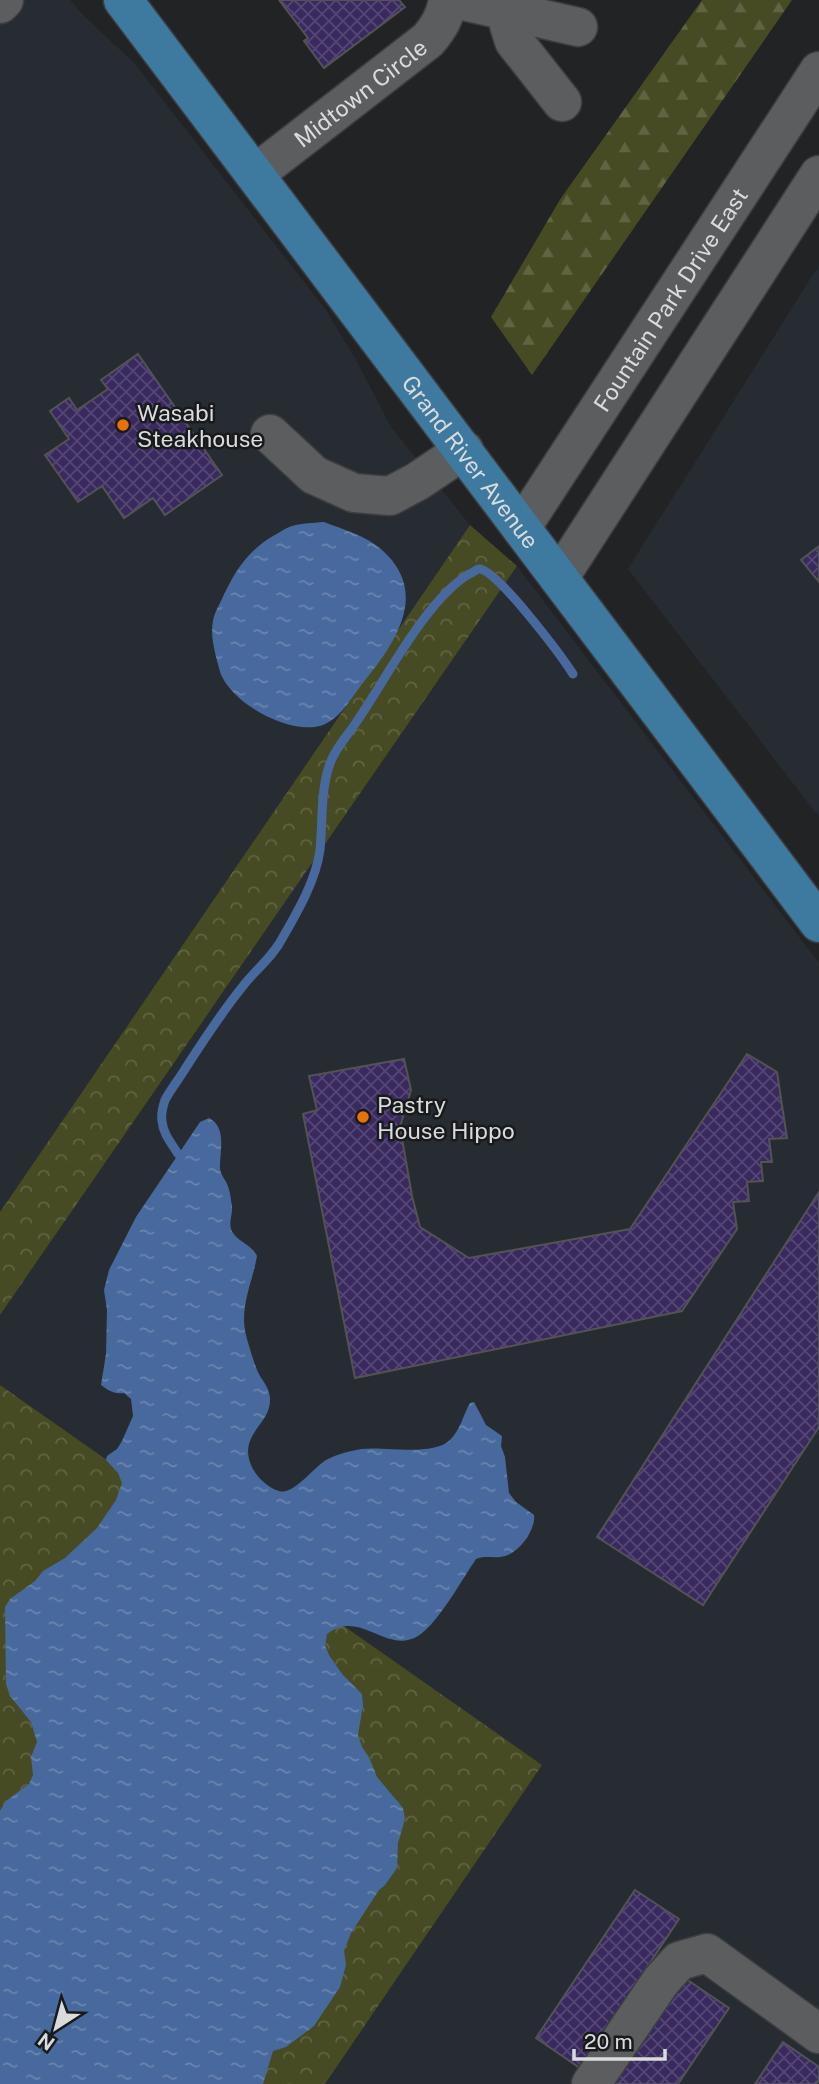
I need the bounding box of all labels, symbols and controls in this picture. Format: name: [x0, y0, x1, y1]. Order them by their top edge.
street label: Midtown Circle: [288, 33, 432, 152]
street label: Fountain Park Drive East: [587, 183, 753, 416]
street label: Grand River Avenue: [397, 370, 545, 553]
place label: Wasabi Steakhouse: [137, 399, 263, 452]
marker: Wasabi Steakhouse: [115, 417, 131, 433]
place label: Pastry House Hippo: [377, 1091, 515, 1144]
marker: Pastry House Hippo: [355, 1109, 371, 1125]
north arrow: [21, 1993, 91, 2063]
scale bar: [574, 2018, 665, 2062]
text: N: [34, 2028, 58, 2055]
text: 20 m: [584, 2029, 633, 2054]

